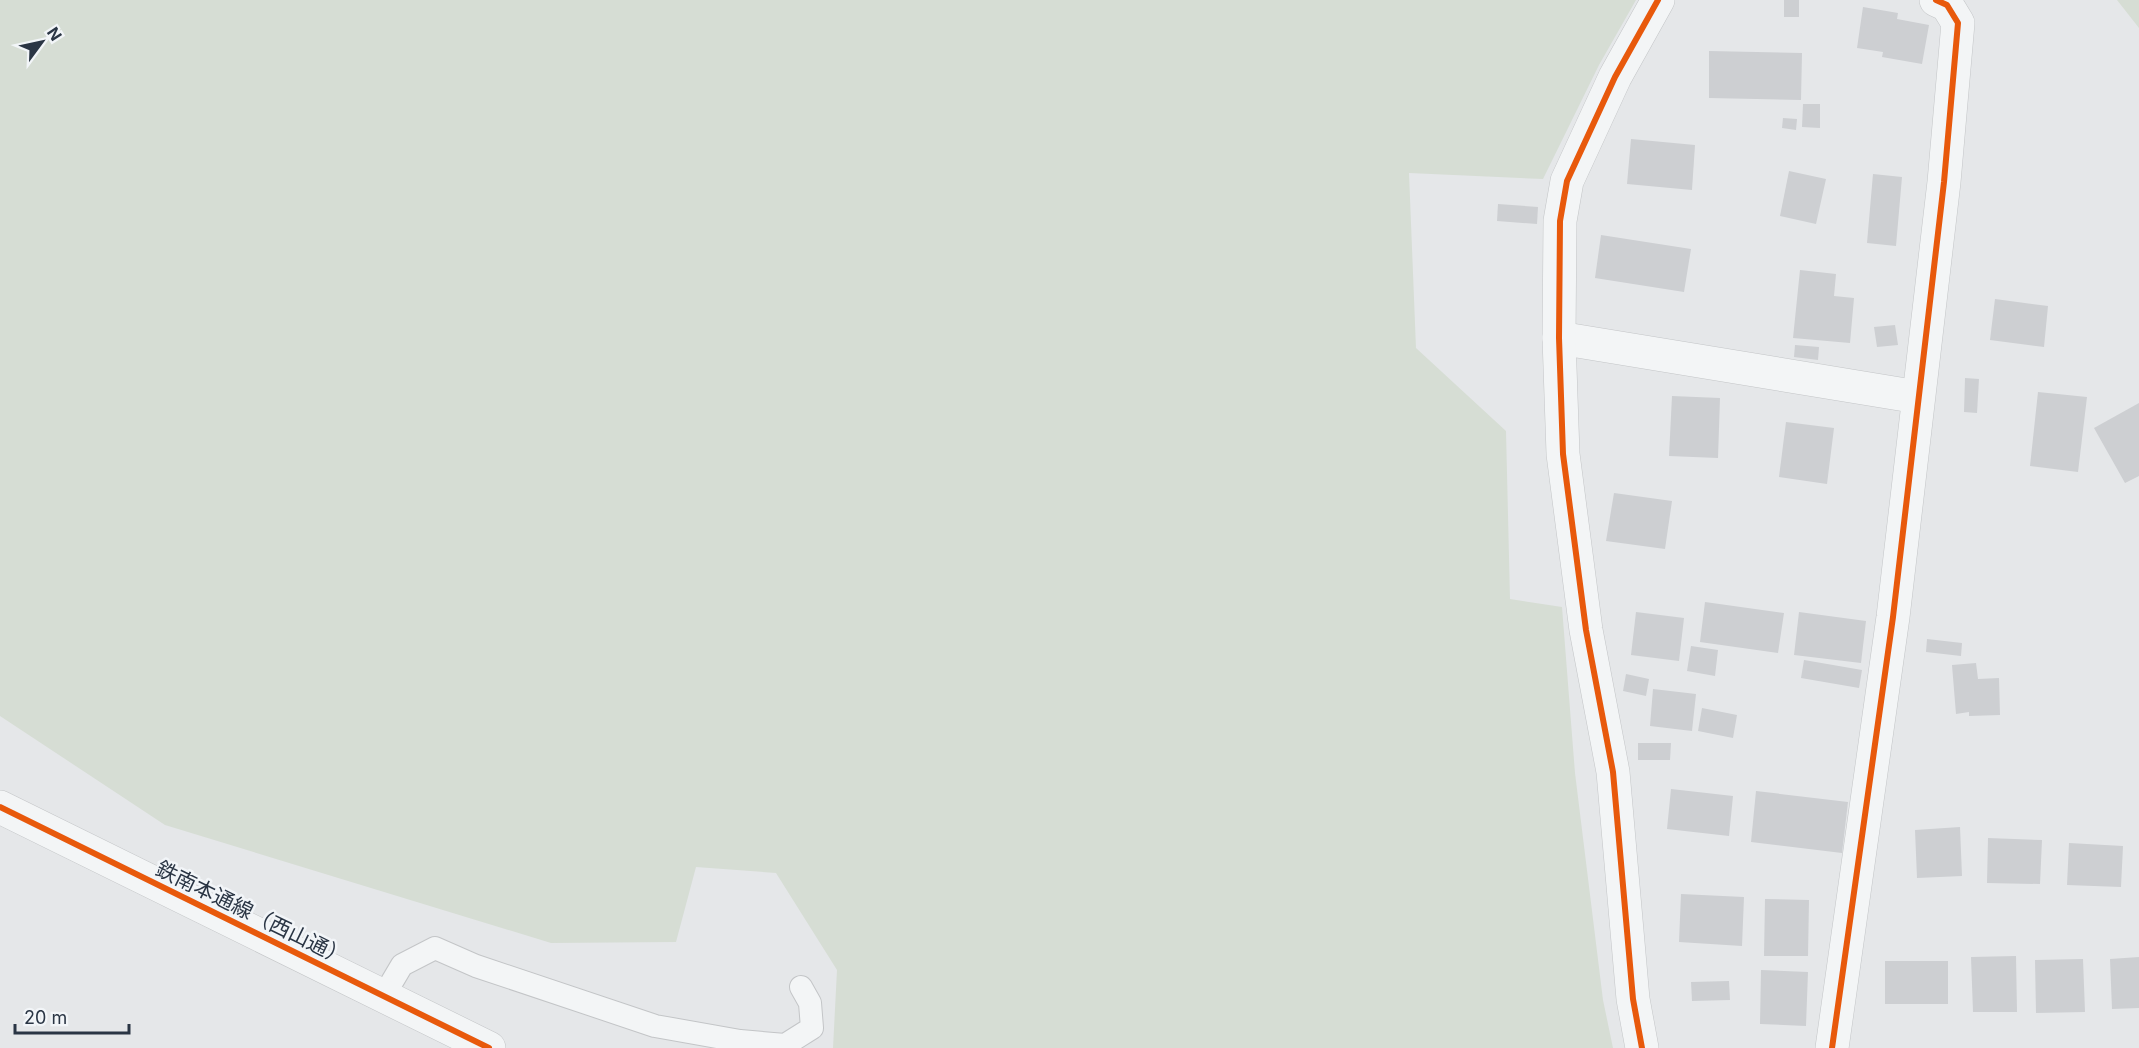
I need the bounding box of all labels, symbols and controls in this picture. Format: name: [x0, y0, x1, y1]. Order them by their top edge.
north arrow: [12, 12, 72, 72]
text: N: [43, 23, 66, 44]
street label: 鉄南本通線（西山通）: [152, 856, 352, 970]
scale bar: [15, 997, 129, 1035]
text: 20 m: [24, 1007, 67, 1028]

